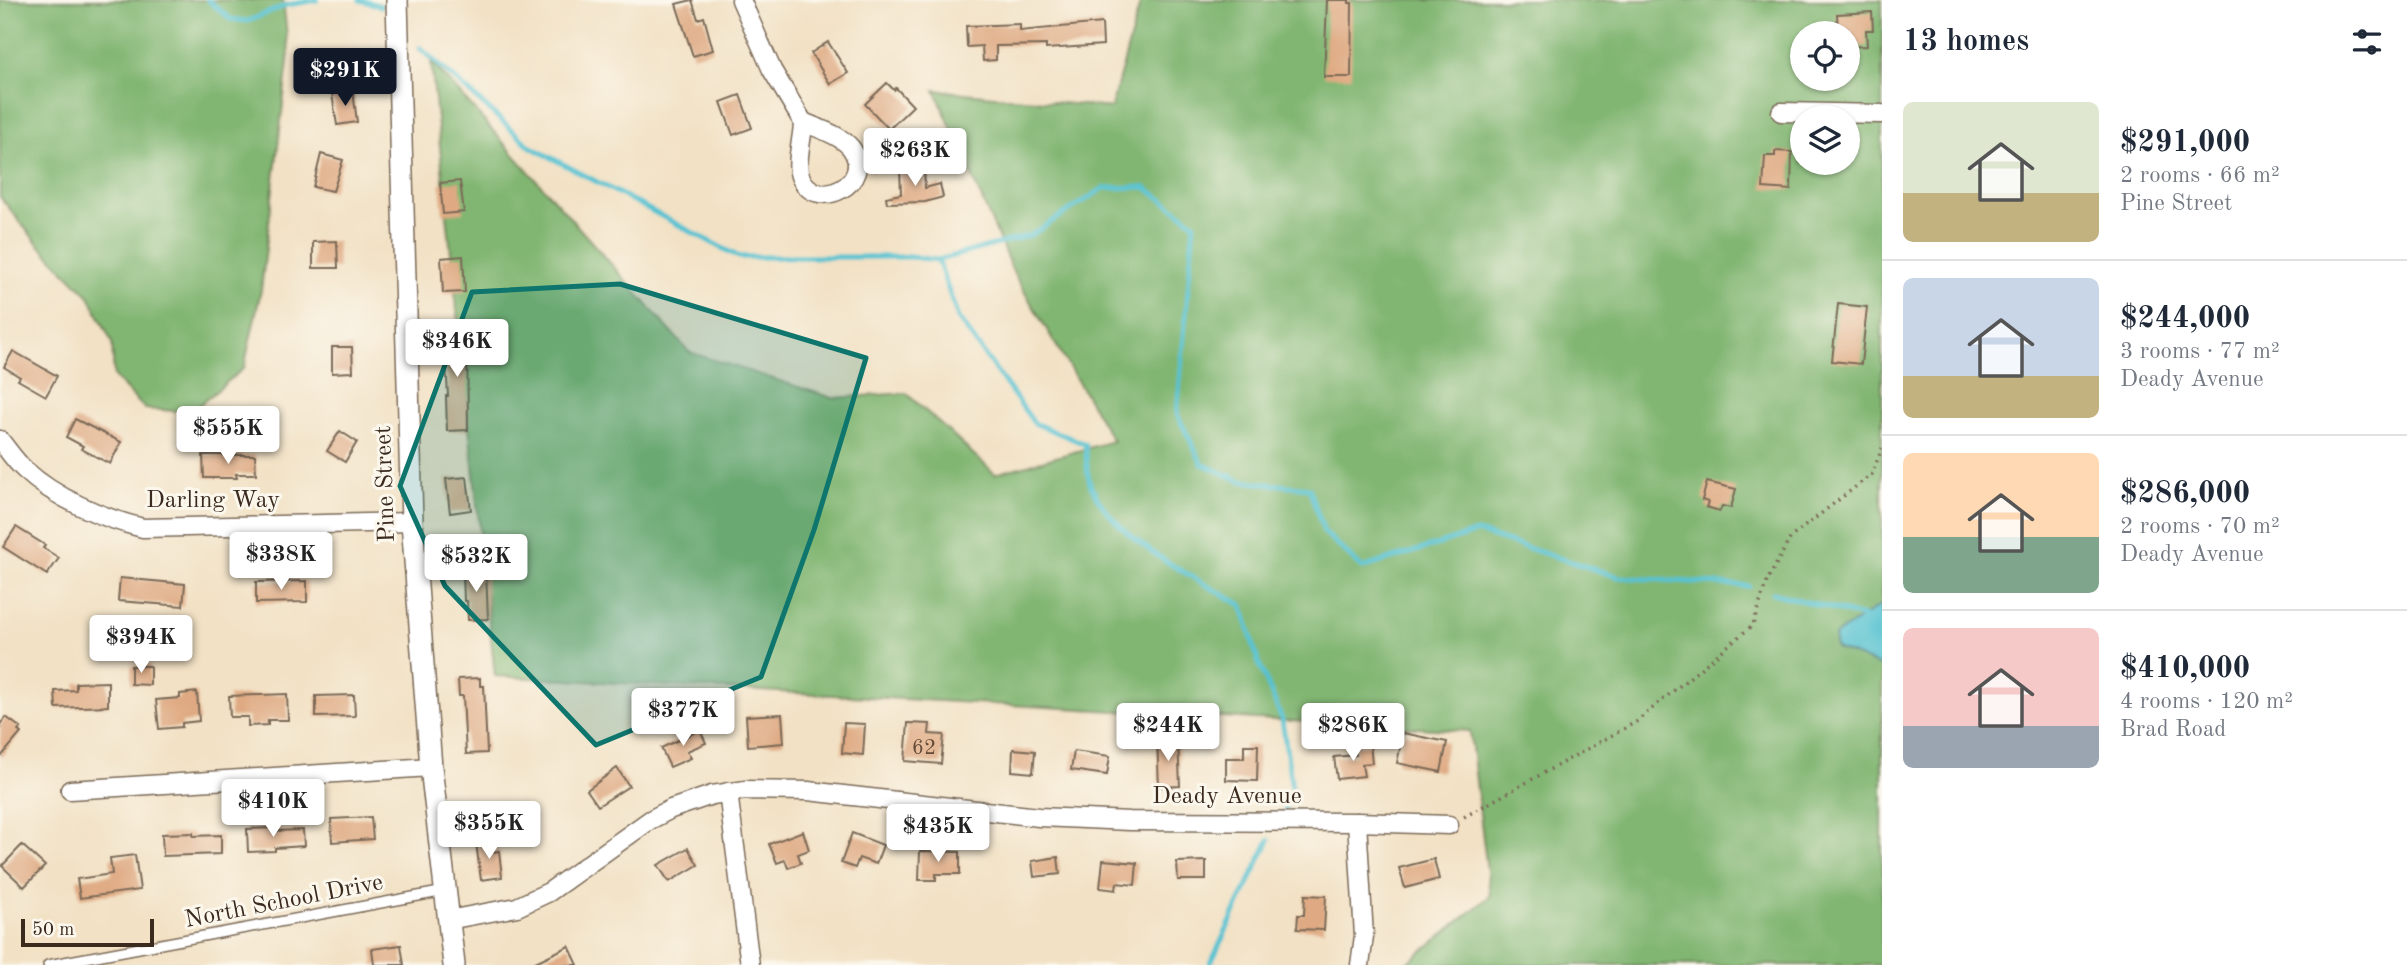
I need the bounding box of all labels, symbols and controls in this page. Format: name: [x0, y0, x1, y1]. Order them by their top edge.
map controls: [1790, 21, 1860, 175]
button: locate: [1790, 21, 1860, 91]
icon: filters: [2348, 23, 2386, 61]
text: 13 homes: [1903, 27, 2029, 57]
pin: $291K: [296, 48, 394, 108]
text: $291K: [309, 59, 381, 82]
button: layers: [1790, 105, 1860, 175]
pin: $263K: [866, 128, 964, 188]
text: $291,000: [2120, 128, 2250, 158]
icon: home: [1959, 130, 2043, 214]
text: $263K: [879, 139, 951, 162]
text: 2 rooms · 66 m²: [2120, 164, 2280, 187]
text: Pine Street: [2120, 192, 2232, 215]
text: $244,000: [2120, 304, 2250, 334]
icon: home: [1959, 306, 2043, 390]
pin: $346K: [408, 320, 506, 379]
text: $346K: [421, 330, 493, 353]
text: 3 rooms · 77 m²: [2120, 340, 2280, 363]
text: Deady Avenue: [2120, 368, 2264, 391]
pin: $555K: [179, 406, 277, 466]
text: $555K: [192, 417, 264, 440]
street label: Pine Street: [372, 425, 400, 543]
text: $286,000: [2120, 479, 2250, 509]
icon: home: [1959, 481, 2043, 565]
street label: Darling Way: [146, 489, 280, 513]
text: 2 rooms · 70 m²: [2120, 515, 2280, 538]
pin: $338K: [232, 532, 330, 592]
pin: $532K: [427, 534, 525, 594]
text: $338K: [245, 543, 317, 566]
text: Deady Avenue: [2120, 543, 2264, 566]
text: $532K: [440, 545, 512, 568]
pin: $394K: [92, 616, 190, 675]
text: $394K: [105, 626, 177, 649]
text: $410,000: [2120, 654, 2250, 684]
icon: home: [1959, 656, 2043, 740]
pin: $377K: [634, 688, 732, 748]
text: 4 rooms · 120 m²: [2120, 690, 2293, 713]
text: $377K: [647, 699, 719, 722]
pin: $244K: [1119, 704, 1217, 763]
pin: $286K: [1304, 704, 1402, 763]
text: $244K: [1132, 714, 1204, 737]
text: $286K: [1317, 714, 1389, 737]
text: Brad Road: [2120, 718, 2226, 741]
house number: 62: [912, 738, 936, 759]
pin: $410K: [224, 780, 322, 839]
street label: Deady Avenue: [1152, 785, 1302, 809]
text: $410K: [237, 790, 309, 813]
pin: $355K: [440, 802, 538, 861]
pin: $435K: [889, 804, 987, 864]
text: $355K: [453, 812, 525, 835]
text: $435K: [902, 815, 974, 838]
street label: North School Drive: [183, 871, 385, 933]
scale bar: [21, 916, 154, 948]
text: 50 m: [32, 921, 74, 940]

